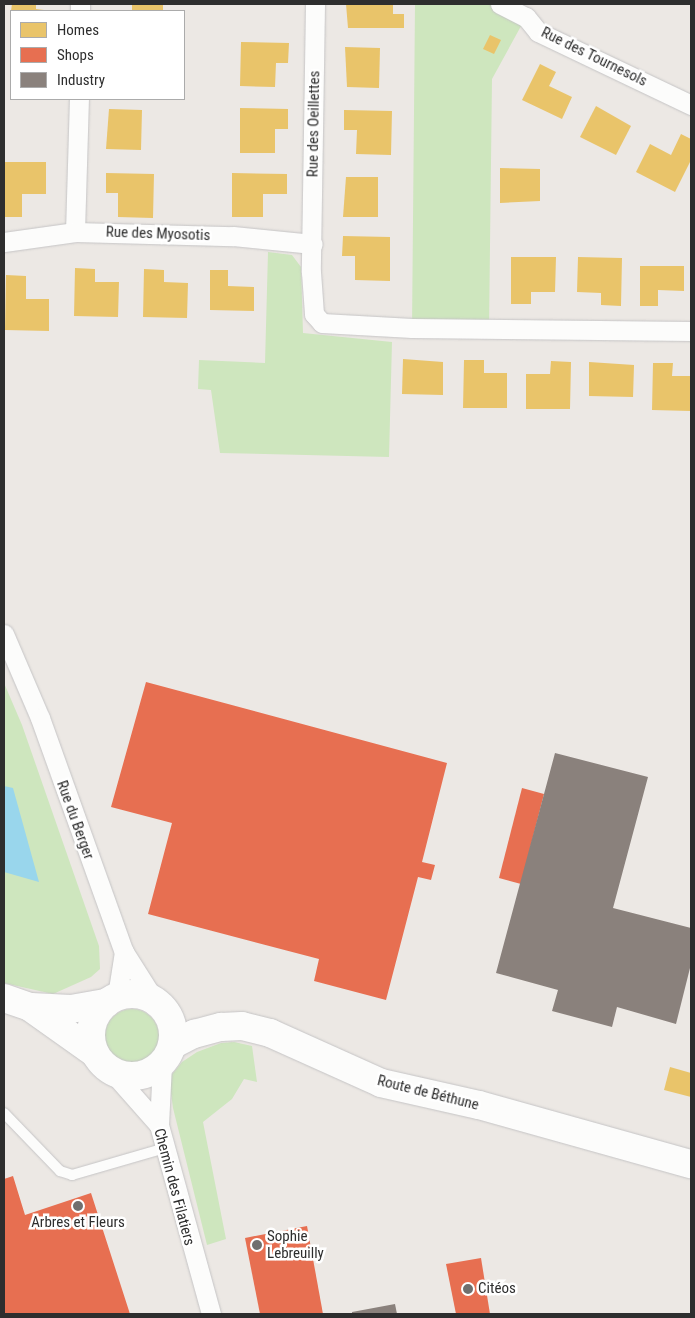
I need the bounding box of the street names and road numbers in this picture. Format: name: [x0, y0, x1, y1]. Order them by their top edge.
street label: Rue des Tournesols: [538, 24, 650, 90]
street label: Rue des Oeillettes: [304, 71, 324, 177]
street label: Rue des Myosotis: [105, 223, 211, 245]
street label: Rue du Berger: [52, 778, 98, 862]
street label: Route de Béthune: [375, 1072, 481, 1114]
street label: Chemin des Filatiers: [150, 1126, 198, 1248]

